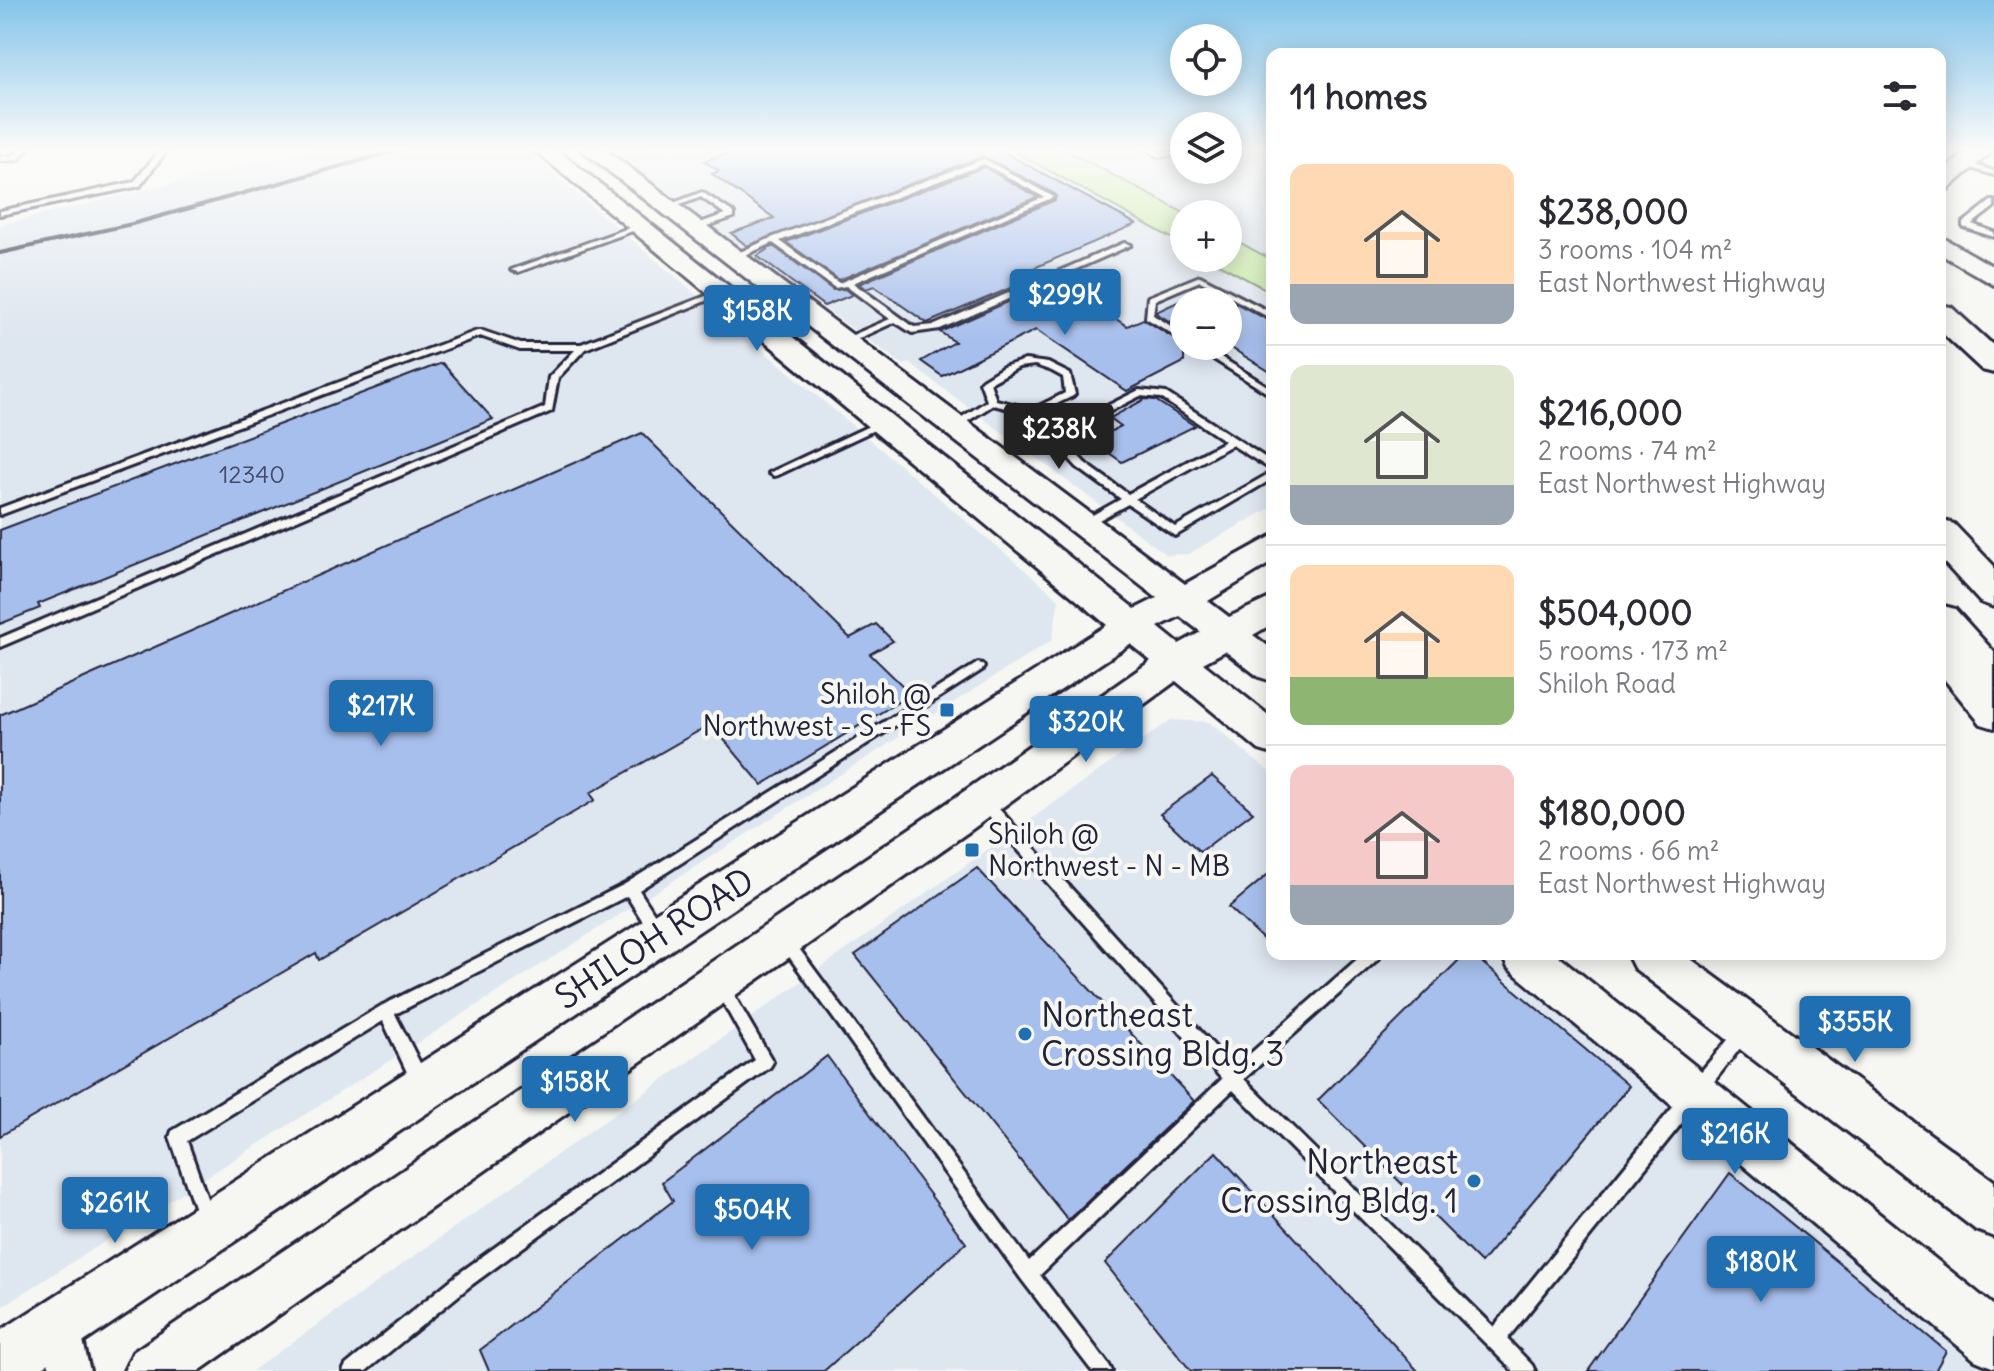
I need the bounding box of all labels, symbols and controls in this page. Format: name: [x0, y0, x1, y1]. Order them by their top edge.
map controls: [1170, 24, 1242, 360]
button: locate: [1170, 24, 1242, 96]
icon: filters: [1878, 74, 1922, 118]
text: 11 homes: [1290, 75, 1427, 118]
button: layers: [1170, 112, 1242, 184]
text: $238,000: [1538, 190, 1689, 233]
icon: home: [1354, 196, 1450, 292]
button: +: [1170, 200, 1242, 272]
text: 3 rooms · 104 m²: [1538, 233, 1733, 266]
text: East Northwest Highway: [1538, 266, 1826, 299]
pin: $299K: [1009, 269, 1121, 337]
text: $299K: [1028, 278, 1102, 311]
pin: $158K: [701, 285, 813, 353]
button: −: [1170, 288, 1242, 360]
text: $158K: [722, 294, 792, 327]
text: $216,000: [1538, 391, 1683, 434]
icon: home: [1354, 397, 1450, 493]
pin: $238K: [1003, 403, 1115, 471]
text: $238K: [1022, 412, 1096, 445]
text: 2 rooms · 74 m²: [1538, 434, 1717, 467]
house number: 12340: [219, 459, 285, 489]
text: East Northwest Highway: [1538, 467, 1826, 500]
text: $504,000: [1538, 591, 1693, 634]
icon: home: [1354, 597, 1450, 693]
text: 5 rooms · 173 m²: [1538, 634, 1728, 667]
text: Shiloh Road: [1538, 667, 1676, 700]
place label: Shiloh @ Northwest - S - FS: [702, 676, 931, 744]
pin: $217K: [325, 680, 437, 748]
text: $217K: [347, 689, 415, 722]
pin: $320K: [1030, 696, 1142, 764]
marker: Shiloh @ Northwest - S - FS: [938, 701, 956, 719]
text: $320K: [1048, 705, 1124, 738]
text: $180,000: [1538, 791, 1686, 834]
icon: home: [1354, 797, 1450, 893]
place label: Shiloh @ Northwest - N - MB: [988, 816, 1230, 884]
text: 2 rooms · 66 m²: [1538, 834, 1720, 867]
marker: Shiloh @ Northwest - N - MB: [963, 841, 981, 859]
street label: SHILOH ROAD: [547, 858, 761, 1018]
text: East Northwest Highway: [1538, 867, 1826, 900]
place label: Northeast Crossing Bldg. 3: [1041, 993, 1284, 1075]
pin: $355K: [1799, 996, 1911, 1064]
text: $355K: [1817, 1005, 1893, 1038]
marker: Northeast Crossing Bldg. 3: [1016, 1025, 1034, 1043]
pin: $158K: [519, 1056, 631, 1124]
text: $158K: [540, 1065, 610, 1098]
pin: $216K: [1679, 1108, 1791, 1176]
text: $216K: [1700, 1117, 1770, 1150]
place label: Northeast Crossing Bldg. 1: [1220, 1140, 1458, 1222]
marker: Northeast Crossing Bldg. 1: [1465, 1172, 1483, 1190]
pin: $261K: [59, 1177, 171, 1245]
pin: $504K: [696, 1184, 808, 1252]
text: $261K: [80, 1186, 150, 1219]
text: $504K: [713, 1193, 791, 1226]
pin: $180K: [1705, 1236, 1817, 1304]
text: $180K: [1725, 1245, 1797, 1278]

